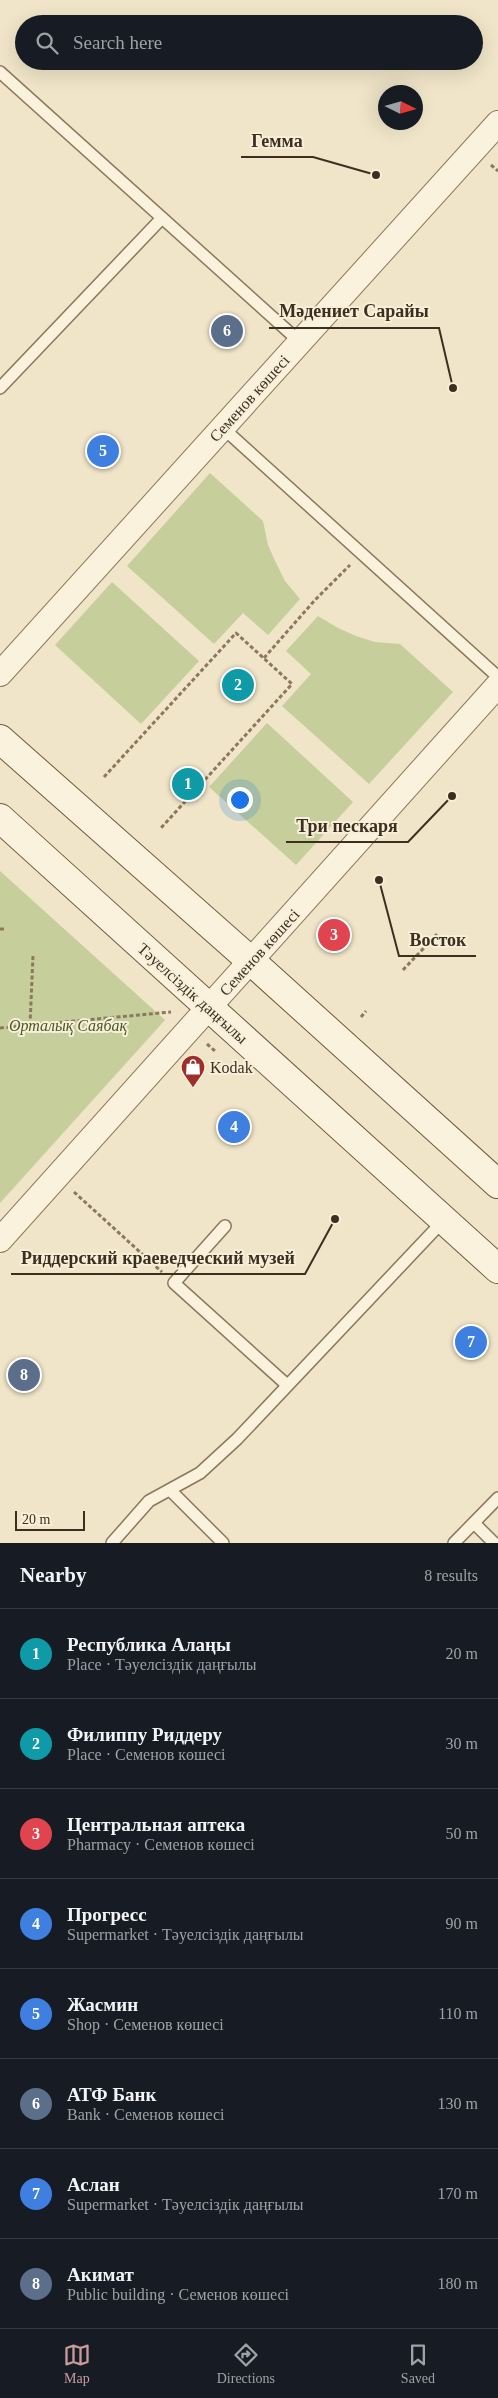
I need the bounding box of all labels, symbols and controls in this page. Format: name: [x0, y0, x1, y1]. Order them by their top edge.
search box: [15, 15, 483, 70]
icon: search: [33, 29, 61, 57]
text: Search here: [73, 32, 162, 53]
north arrow: [378, 85, 423, 130]
callout: Гемма: [241, 124, 313, 157]
text: Гемма: [251, 131, 303, 151]
callout: Мәдениет Сарайы: [269, 295, 439, 328]
text: Мәдениет Сарайы: [279, 301, 429, 321]
pin: 6: [211, 312, 243, 350]
street label: Семенов көшесі: [206, 351, 293, 445]
pin: 5: [87, 432, 119, 470]
pin: 2: [222, 666, 254, 704]
pin: 1: [172, 765, 204, 803]
your location: [227, 787, 253, 813]
callout: Три пескаря: [286, 809, 408, 842]
text: Три пескаря: [296, 816, 398, 836]
street label: Семенов көшесі: [216, 905, 303, 999]
pin: 3: [318, 916, 350, 954]
callout: Восток: [399, 923, 476, 956]
text: Восток: [410, 930, 467, 950]
street label: Тәуелсіздік даңғылы: [134, 940, 251, 1048]
park label: Орталық Саябақ: [9, 1017, 128, 1035]
shop icon: Kodak: [180, 1054, 206, 1088]
place label: Kodak: [210, 1059, 253, 1076]
pin: 4: [218, 1108, 250, 1146]
callout: Риддерский краеведческий музей: [11, 1241, 305, 1274]
text: Риддерский краеведческий музей: [21, 1248, 295, 1268]
pin: 7: [455, 1323, 487, 1361]
pin: 8: [8, 1356, 40, 1394]
scale bar: [15, 1508, 85, 1531]
text: 20 m: [22, 1512, 50, 1527]
text: Nearby: [20, 1563, 87, 1587]
text: 8 results: [424, 1567, 478, 1584]
text: Республика Алаңы: [67, 1634, 231, 1655]
text: 1: [32, 1645, 40, 1662]
text: 20 m: [446, 1645, 478, 1662]
text: Place · Тәуелсіздік даңғылы: [67, 1656, 257, 1673]
text: Филиппу Риддеру: [67, 1724, 222, 1745]
text: 2: [32, 1735, 40, 1752]
text: 30 m: [446, 1735, 478, 1752]
text: Place · Семенов көшесі: [67, 1746, 225, 1763]
text: Центральная аптека: [67, 1814, 245, 1835]
text: 3: [32, 1825, 40, 1842]
text: 50 m: [446, 1825, 478, 1842]
text: Pharmacy · Семенов көшесі: [67, 1836, 255, 1853]
text: Прогресс: [67, 1904, 147, 1925]
text: 4: [32, 1915, 40, 1932]
text: 90 m: [446, 1915, 478, 1932]
text: Supermarket · Тәуелсіздік даңғылы: [67, 1926, 304, 1943]
text: Жасмин: [67, 1994, 138, 2015]
text: 5: [32, 2005, 40, 2022]
text: 110 m: [438, 2005, 478, 2022]
text: Shop · Семенов көшесі: [67, 2016, 224, 2033]
text: АТФ Банк: [67, 2084, 156, 2105]
text: 6: [32, 2095, 40, 2112]
text: 130 m: [438, 2095, 478, 2112]
text: Bank · Семенов көшесі: [67, 2106, 225, 2123]
text: Аслан: [67, 2174, 120, 2195]
text: 7: [32, 2185, 40, 2202]
text: 170 m: [438, 2185, 478, 2202]
text: Supermarket · Тәуелсіздік даңғылы: [67, 2196, 304, 2213]
text: Акимат: [67, 2264, 134, 2285]
text: 8: [32, 2275, 40, 2292]
text: 180 m: [438, 2275, 478, 2292]
text: Public building · Семенов көшесі: [67, 2286, 289, 2303]
tab: Map: [63, 2341, 91, 2387]
tab: Directions: [217, 2341, 275, 2387]
tab: Saved: [401, 2341, 435, 2387]

